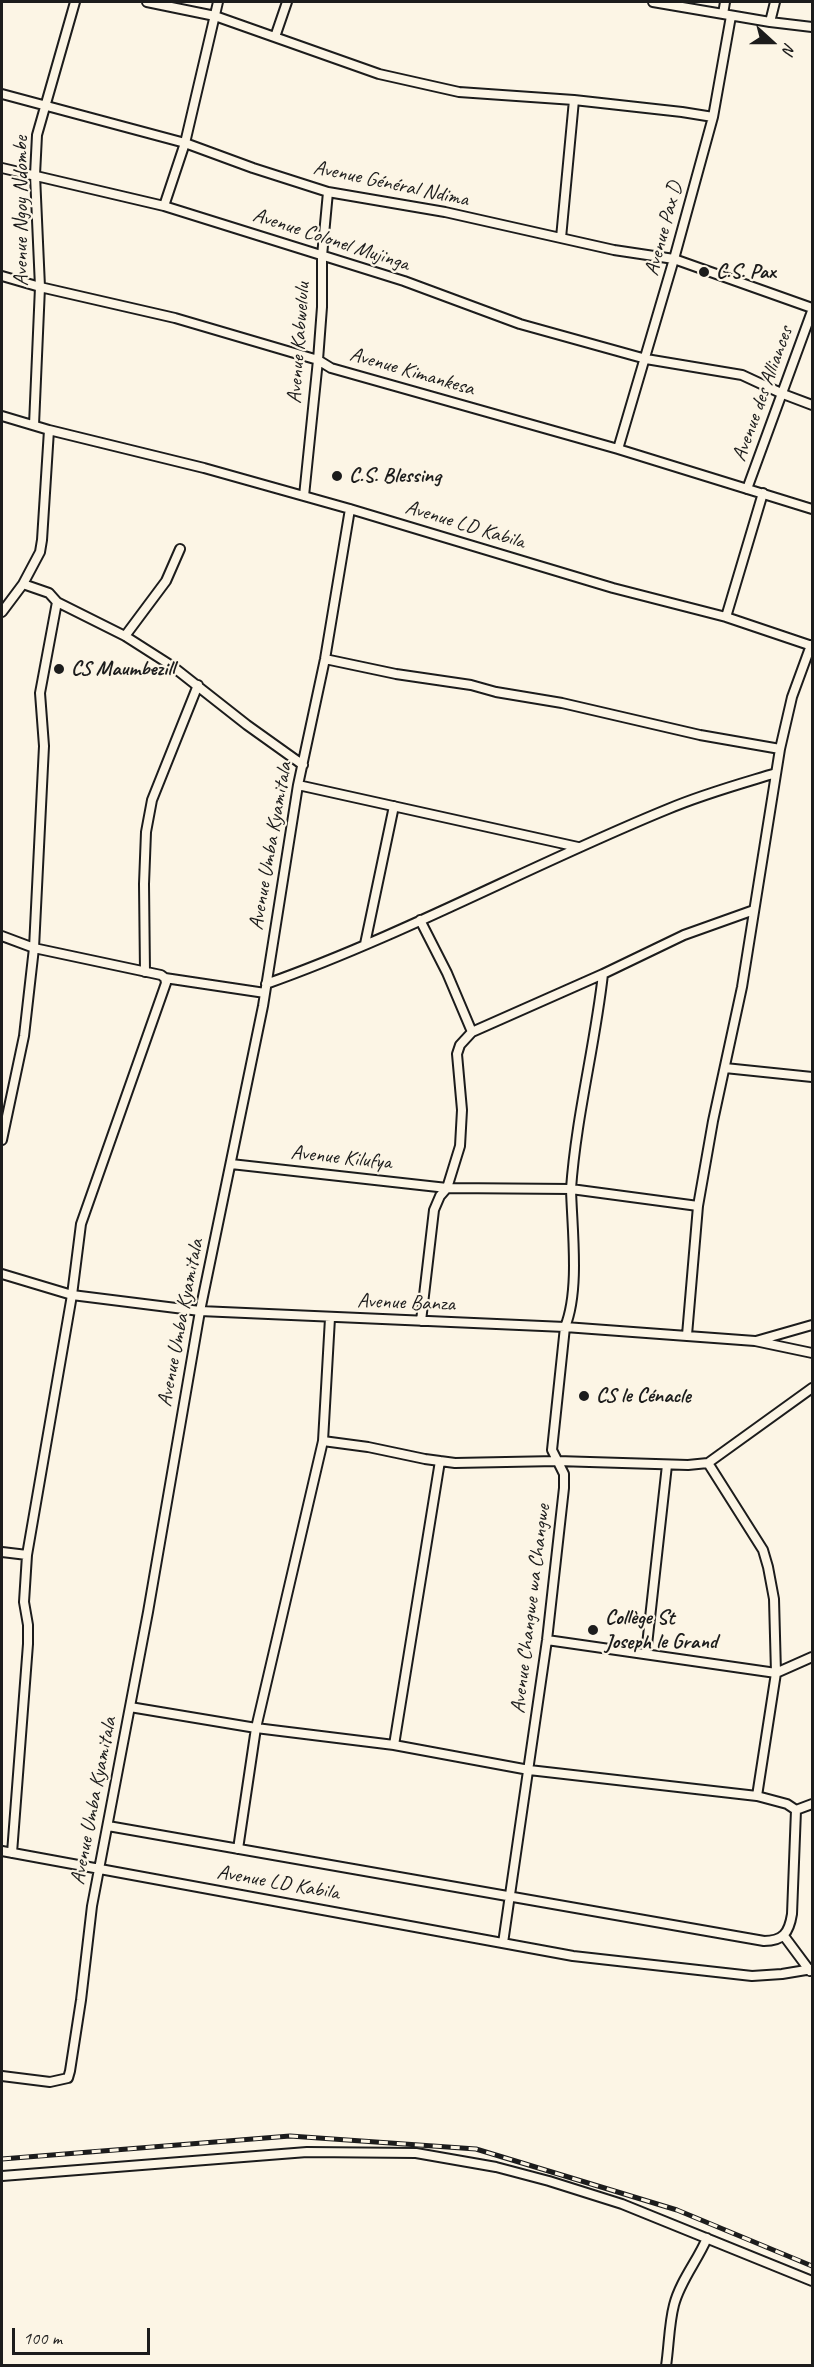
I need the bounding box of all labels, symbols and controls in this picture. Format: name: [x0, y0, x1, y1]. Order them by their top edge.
north arrow: [742, 12, 802, 72]
text: N: [778, 40, 800, 57]
street label: Avenue Ngoy Ndombe: [8, 136, 34, 286]
street label: Avenue Général Ndima: [311, 155, 471, 213]
street label: Avenue Pax D: [639, 179, 689, 279]
street label: Avenue Colonel Mujinga: [250, 203, 412, 277]
place label: C.S. Pax: [716, 259, 775, 285]
marker: C.S. Pax: [697, 265, 711, 279]
street label: Avenue Kabwelulu: [282, 281, 316, 405]
street label: Avenue des Alliances: [727, 323, 799, 465]
street label: Avenue Kimankesa: [347, 342, 477, 402]
place label: C.S. Blessing: [349, 463, 441, 489]
marker: C.S. Blessing: [330, 469, 344, 483]
street label: Avenue LD Kabila: [402, 495, 528, 555]
place label: CS Maumbezill: [71, 656, 175, 682]
marker: CS Maumbezill: [52, 662, 66, 676]
street label: Avenue Umba Kyamitala: [244, 760, 298, 932]
street label: Avenue Kilufya: [289, 1140, 393, 1176]
street label: Avenue Umba Kyamitala: [152, 1237, 210, 1409]
street label: Avenue Banza: [357, 1289, 455, 1317]
place label: CS le Cénacle: [596, 1383, 691, 1409]
marker: CS le Cénacle: [577, 1389, 591, 1403]
street label: Avenue Changwe wa Changwe: [506, 1503, 556, 1715]
place label: Collège St Joseph le Grand: [605, 1605, 717, 1655]
marker: Collège St Joseph le Grand: [586, 1623, 600, 1637]
street label: Avenue Umba Kyamitala: [65, 1715, 123, 1887]
street label: Avenue LD Kabila: [215, 1860, 341, 1906]
scale bar: [15, 2316, 153, 2354]
text: 100 m: [23, 2327, 62, 2349]

